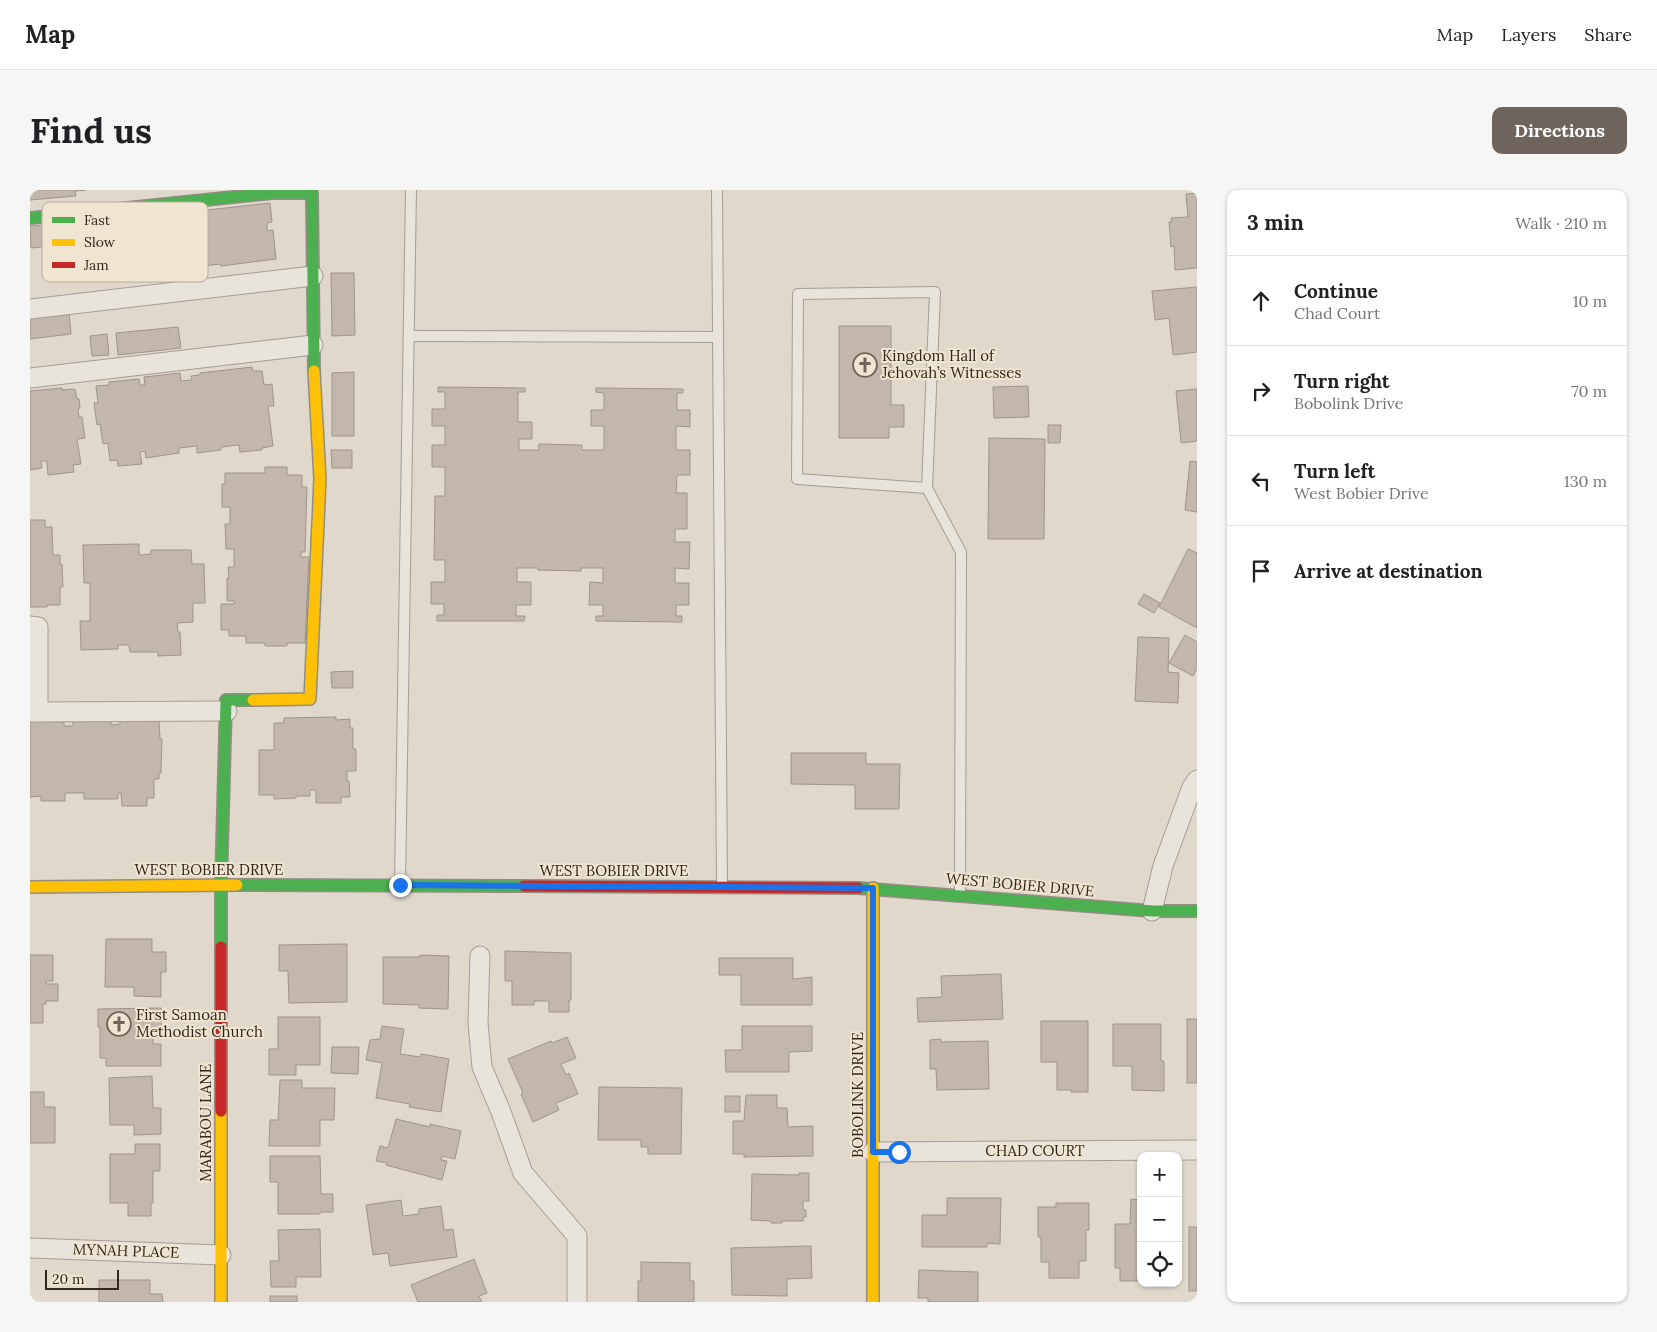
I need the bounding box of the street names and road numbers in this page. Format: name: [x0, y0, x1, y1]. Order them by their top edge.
street label: WEST BOBIER DRIVE: [135, 860, 283, 879]
street label: WEST BOBIER DRIVE: [540, 861, 688, 880]
street label: WEST BOBIER DRIVE: [945, 869, 1095, 900]
street label: BOBOLINK DRIVE: [848, 1032, 867, 1158]
street label: MARABOU LANE: [196, 1064, 215, 1182]
street label: CHAD COURT: [985, 1141, 1085, 1160]
street label: MYNAH PLACE: [72, 1239, 180, 1262]

